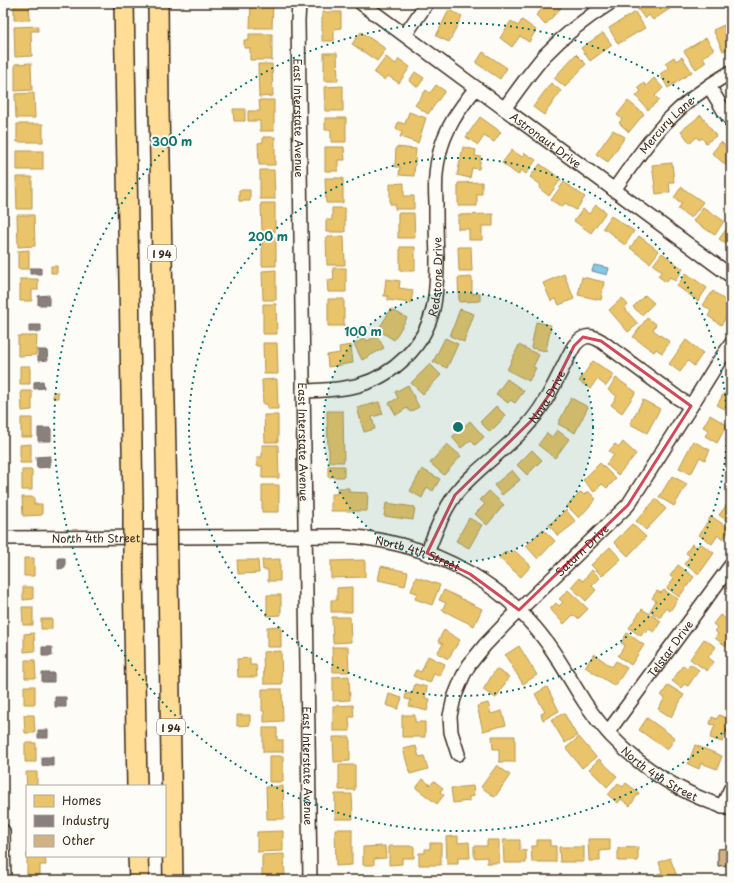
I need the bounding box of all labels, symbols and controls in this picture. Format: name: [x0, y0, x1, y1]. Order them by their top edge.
street label: East Interstate Avenue: [290, 58, 309, 177]
street label: Mercury Lane: [635, 92, 698, 157]
street label: Astronaut Drive: [507, 108, 585, 172]
text: 300 m: [152, 132, 192, 150]
text: 200 m: [248, 227, 288, 245]
street label: Redstone Drive: [423, 237, 446, 318]
road number: I 94: [148, 245, 176, 261]
text: 100 m: [344, 322, 382, 340]
street label: Nova Drive: [524, 367, 569, 427]
street label: East Interstate Avenue: [295, 382, 313, 501]
centre of rings: [451, 420, 465, 434]
street label: Saturn Drive: [551, 520, 612, 580]
street label: North 4th Street: [52, 529, 141, 546]
street label: North 4th Street: [374, 531, 464, 575]
street label: Telstar Drive: [643, 616, 697, 680]
street label: East Interstate Avenue: [299, 706, 318, 825]
road number: I 94: [157, 719, 185, 735]
street label: North 4th Street: [618, 742, 701, 805]
legend: [26, 785, 166, 857]
text: Homes: [62, 791, 101, 809]
text: Industry: [62, 811, 110, 829]
text: Other: [62, 831, 95, 849]

